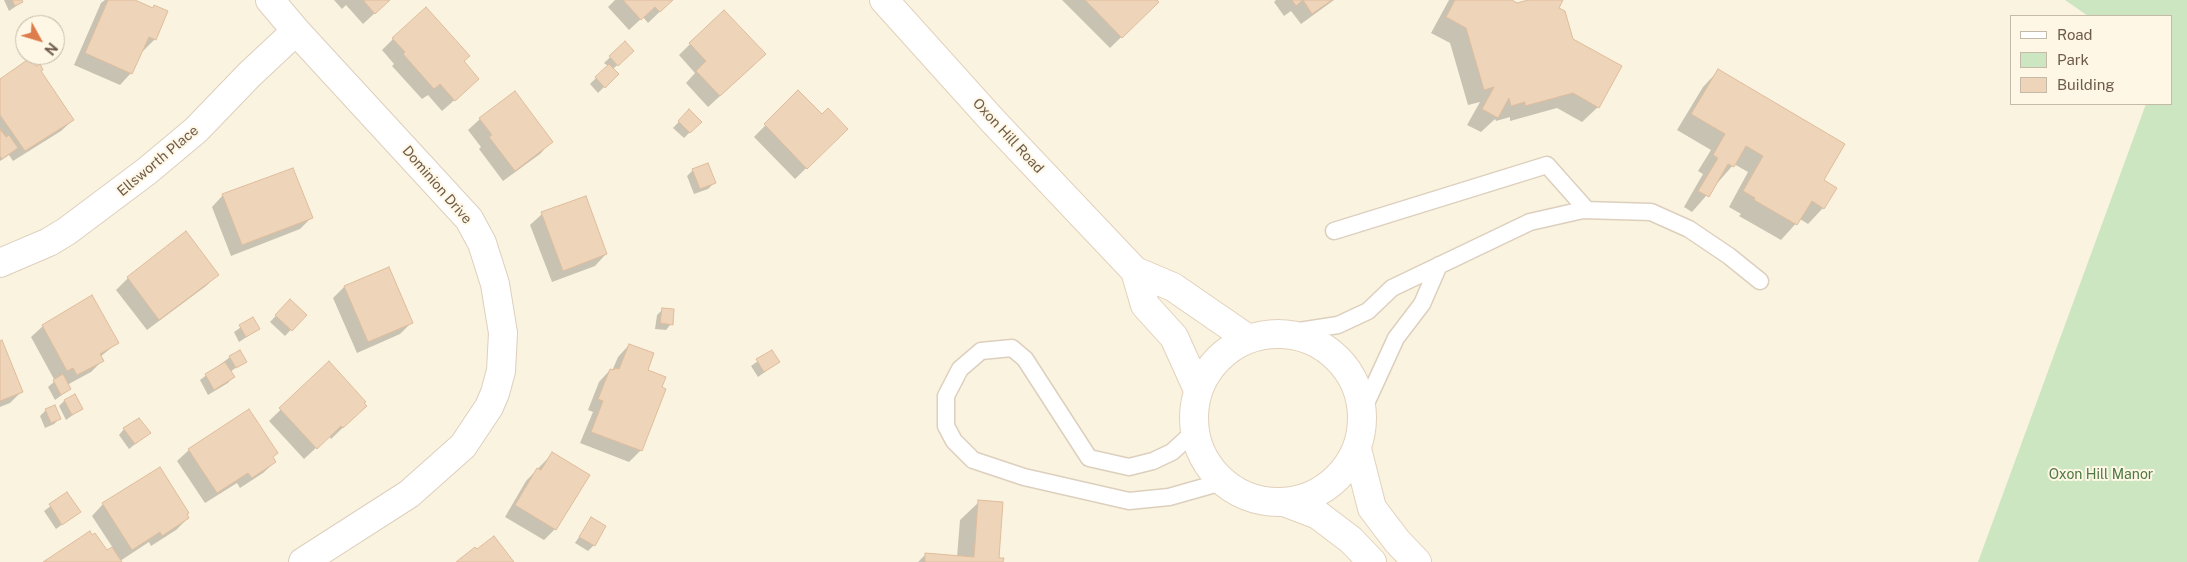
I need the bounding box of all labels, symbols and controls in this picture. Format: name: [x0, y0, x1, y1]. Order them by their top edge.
north arrow: [15, 15, 65, 65]
legend: [2010, 15, 2172, 105]
text: Road: [2057, 26, 2093, 43]
text: N: [41, 40, 61, 58]
text: Park: [2057, 51, 2089, 68]
text: Building: [2057, 76, 2115, 93]
street label: Oxon Hill Road: [969, 95, 1047, 177]
street label: Ellsworth Place: [114, 122, 202, 200]
street label: Dominion Drive: [399, 143, 475, 227]
park label: Oxon Hill Manor: [2049, 467, 2153, 483]

